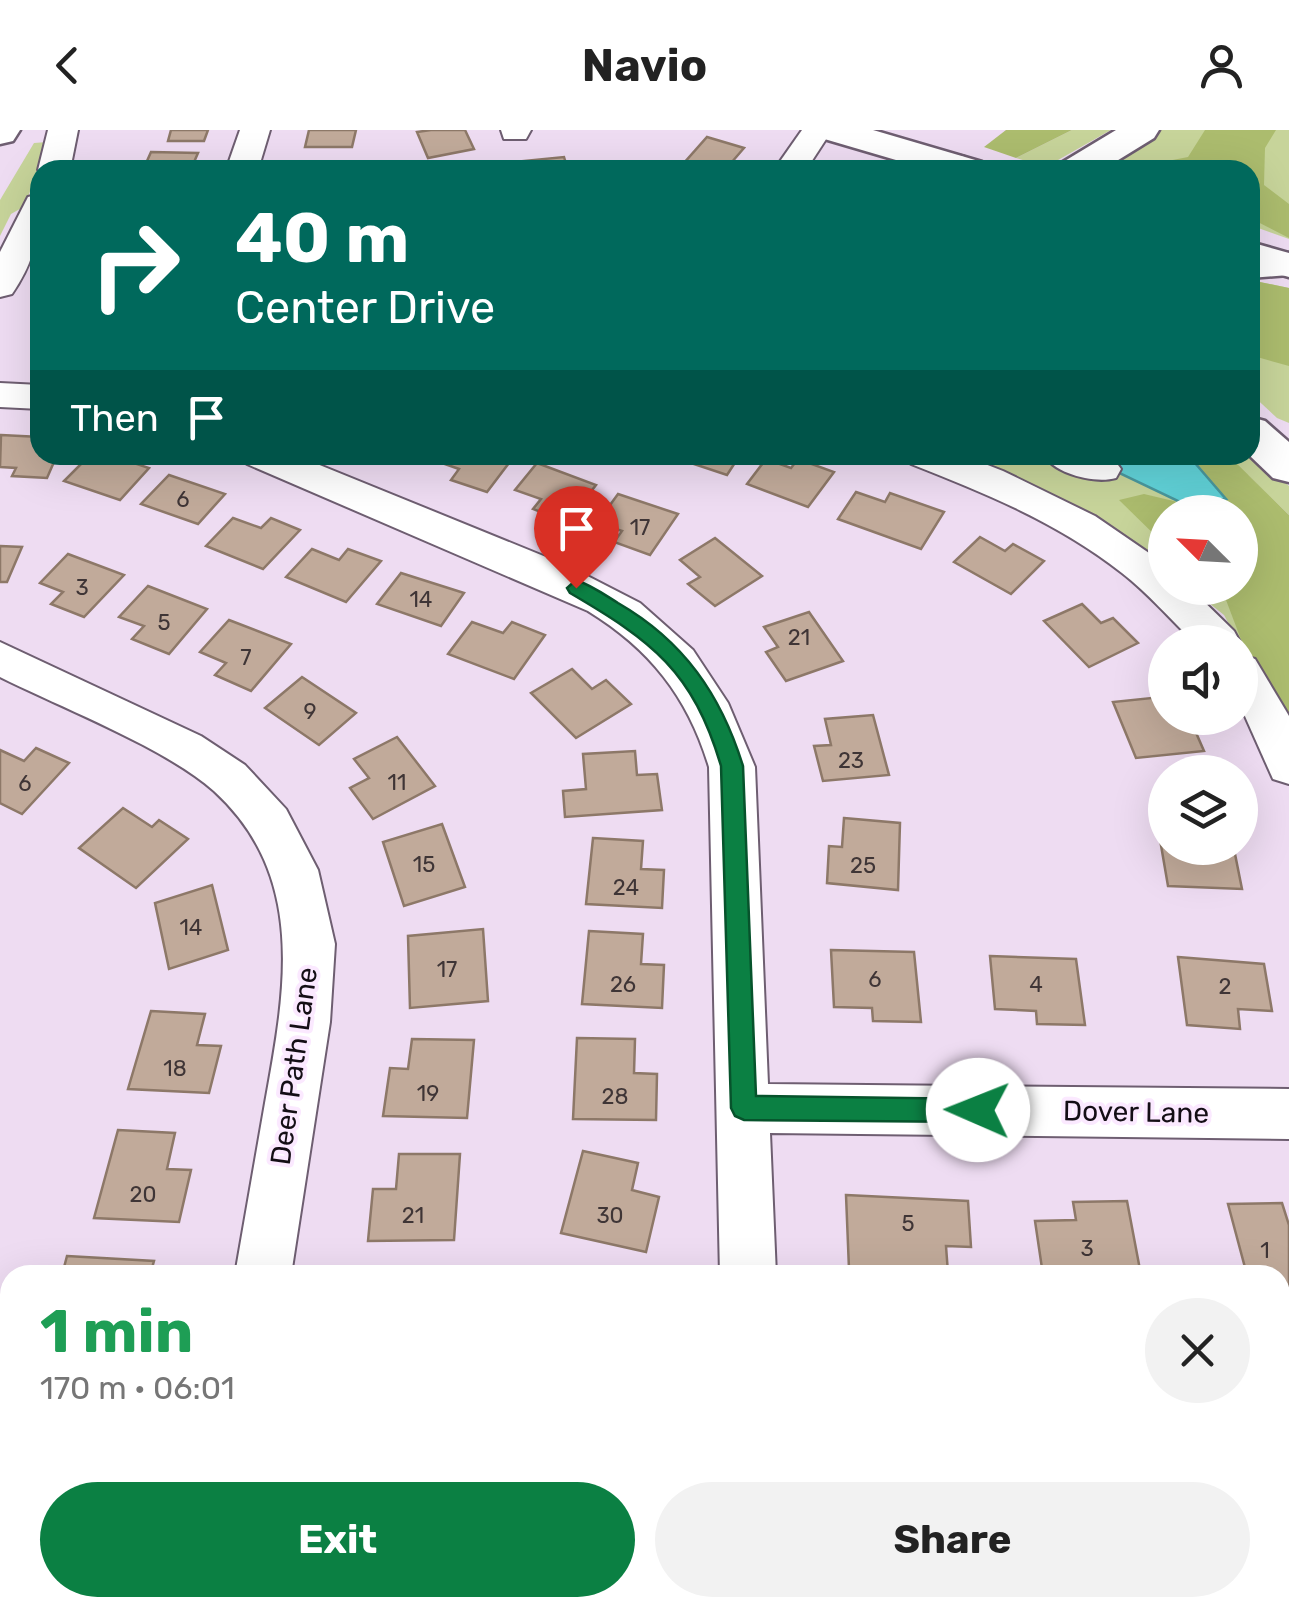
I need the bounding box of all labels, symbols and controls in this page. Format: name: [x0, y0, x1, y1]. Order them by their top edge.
icon: back: [40, 38, 95, 93]
icon: person: [1194, 38, 1249, 93]
text: Navio: [582, 39, 707, 92]
text: 40 m: [235, 197, 409, 280]
icon: right: [70, 200, 200, 330]
text: Center Drive: [235, 281, 495, 334]
icon: arrive: [179, 390, 234, 445]
text: Then: [70, 395, 159, 441]
house number: 6: [176, 486, 190, 513]
pin: [534, 486, 619, 589]
north arrow: [1148, 495, 1258, 605]
map controls: [1148, 495, 1258, 865]
icon: arrive: [549, 501, 604, 556]
house number: 17: [630, 514, 650, 541]
house number: 3: [75, 574, 89, 601]
house number: 14: [409, 586, 433, 613]
house number: 5: [157, 609, 171, 636]
house number: 21: [788, 624, 810, 651]
button: sound: [1148, 625, 1258, 735]
house number: 7: [240, 644, 252, 671]
house number: 9: [303, 698, 317, 725]
house number: 23: [838, 747, 864, 774]
button: layers: [1148, 755, 1258, 865]
house number: 11: [388, 769, 406, 796]
house number: 6: [18, 770, 32, 797]
house number: 15: [413, 851, 435, 878]
house number: 25: [850, 852, 876, 879]
house number: 24: [613, 874, 639, 901]
house number: 14: [179, 914, 203, 941]
house number: 17: [437, 956, 457, 983]
street label: Deer Path Lane: [264, 965, 324, 1167]
house number: 6: [868, 966, 882, 993]
house number: 26: [610, 971, 636, 998]
house number: 4: [1029, 971, 1043, 998]
house number: 2: [1219, 973, 1231, 1000]
house number: 18: [163, 1055, 187, 1082]
position arrow: [926, 1058, 1030, 1162]
house number: 19: [417, 1080, 439, 1107]
house number: 28: [602, 1083, 628, 1110]
street label: Dover Lane: [1063, 1094, 1209, 1130]
house number: 20: [130, 1181, 156, 1208]
house number: 21: [402, 1202, 424, 1229]
house number: 30: [596, 1202, 624, 1229]
house number: 5: [901, 1210, 915, 1237]
house number: 3: [1080, 1235, 1094, 1262]
house number: 1: [1260, 1237, 1270, 1264]
text: 1 min: [40, 1296, 193, 1367]
button: close: [1145, 1298, 1250, 1403]
text: 170 m · 06:01: [40, 1369, 235, 1407]
button: Exit: [40, 1482, 635, 1597]
button: Share: [655, 1482, 1250, 1597]

